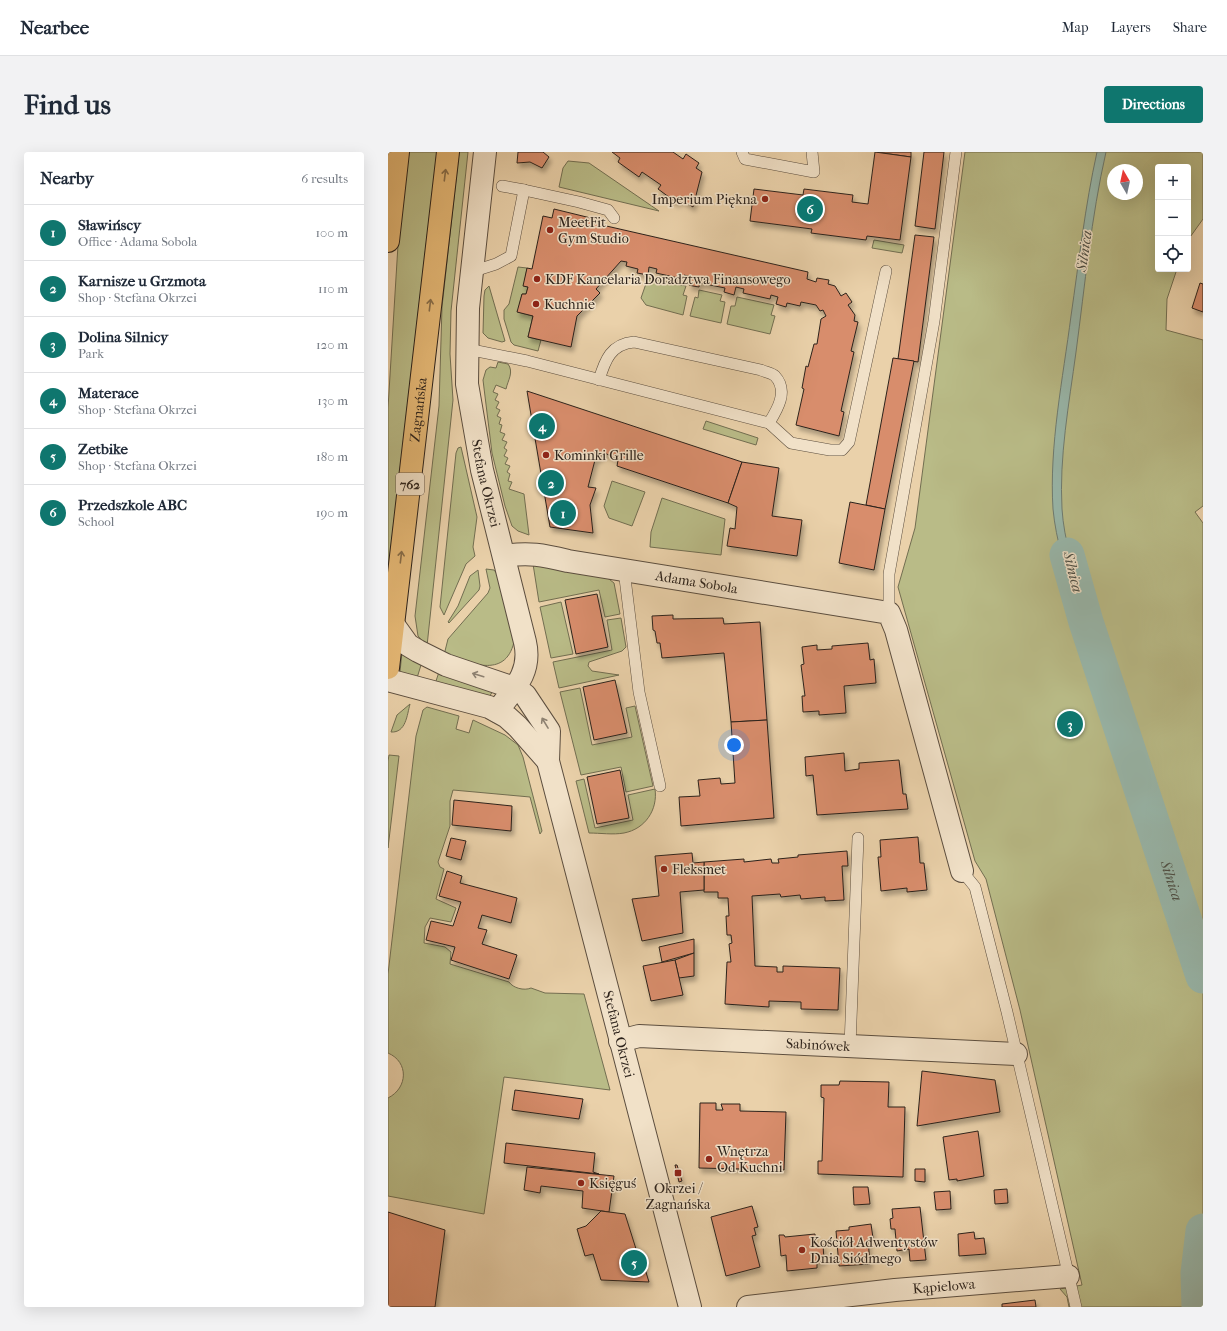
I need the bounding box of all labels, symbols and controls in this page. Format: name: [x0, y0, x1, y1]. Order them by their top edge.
text: Nearbee: [20, 17, 89, 39]
text: Map: [1062, 19, 1089, 36]
text: Layers: [1111, 19, 1151, 36]
text: Share: [1173, 19, 1207, 36]
button: Directions: [1104, 86, 1203, 123]
text: Find us: [24, 88, 111, 121]
north arrow: [1107, 164, 1143, 200]
map controls: [1155, 164, 1191, 272]
button: +: [1155, 164, 1191, 200]
text: Nearby: [40, 168, 94, 188]
one-way arrow: [441, 169, 449, 182]
text: 6 results: [301, 171, 348, 186]
place label: Imperium Piękna: [652, 191, 758, 208]
marker: Imperium Piękna: [760, 194, 770, 204]
pin: 6: [797, 194, 823, 224]
button: −: [1155, 200, 1191, 236]
place label: MeetFit Gym Studio: [558, 214, 629, 247]
text: Sławińscy: [78, 216, 141, 234]
text: 1: [51, 225, 55, 240]
text: 100 m: [315, 225, 348, 240]
marker: MeetFit Gym Studio: [545, 225, 555, 235]
water label: Silnica: [1072, 229, 1096, 274]
text: Office · Adama Sobola: [78, 234, 197, 249]
button: locate: [1155, 236, 1191, 272]
place label: KDF Kancelaria Doradztwa Finansowego: [545, 271, 791, 288]
text: Karnisze u Grzmota: [78, 272, 206, 290]
marker: KDF Kancelaria Doradztwa Finansowego: [532, 274, 542, 284]
text: 2: [50, 281, 56, 296]
text: 110 m: [318, 281, 348, 296]
text: Shop · Stefana Okrzei: [78, 290, 197, 305]
place label: Kuchnie: [544, 296, 595, 313]
one-way arrow: [426, 298, 434, 311]
marker: Kuchnie: [531, 299, 541, 309]
text: Dolina Silnicy: [78, 328, 168, 346]
text: 3: [50, 337, 56, 352]
text: 120 m: [316, 337, 348, 352]
text: Park: [78, 346, 104, 361]
street label: Zagnańska: [406, 376, 430, 443]
text: Materace: [78, 384, 139, 402]
text: 4: [49, 393, 57, 408]
text: 130 m: [317, 393, 348, 408]
text: Shop · Stefana Okrzei: [78, 402, 197, 417]
pin: 4: [529, 411, 555, 441]
street label: Stefana Okrzei: [468, 438, 504, 529]
text: Zetbike: [78, 440, 128, 458]
place label: Kominki Grille: [554, 447, 644, 464]
text: 5: [50, 449, 56, 464]
text: 180 m: [316, 449, 348, 464]
marker: Kominki Grille: [541, 450, 551, 460]
text: Shop · Stefana Okrzei: [78, 458, 197, 473]
pin: 2: [538, 468, 564, 498]
road number: 762: [396, 473, 424, 495]
text: Przedszkole ABC: [78, 496, 187, 514]
pin: 1: [550, 498, 576, 528]
text: 6: [49, 505, 57, 520]
text: 190 m: [316, 505, 348, 520]
text: School: [78, 514, 114, 529]
water label: Silnica: [1059, 549, 1087, 594]
one-way arrow: [397, 551, 405, 564]
street label: Adama Sobola: [653, 567, 740, 597]
one-way arrow: [471, 671, 484, 678]
pin: 3: [1057, 709, 1083, 739]
one-way arrow: [540, 717, 548, 729]
your location: [724, 735, 744, 755]
water label: Silnica: [1156, 857, 1187, 903]
place label: Fleksmet: [672, 861, 726, 878]
marker: Fleksmet: [659, 864, 669, 874]
street label: Stefana Okrzei: [600, 989, 638, 1079]
street label: Sabinówek: [786, 1035, 851, 1055]
place label: Wnętrza Od Kuchni: [716, 1143, 783, 1176]
marker: Wnętrza Od Kuchni: [704, 1154, 714, 1164]
marker: Okrzei / Zagnańska: [673, 1168, 683, 1178]
place label: Księguś: [589, 1175, 637, 1192]
marker: Księguś: [576, 1178, 586, 1188]
place label: Okrzei / Zagnańska: [645, 1180, 711, 1213]
place label: Kościół Adwentystów Dnia Siódmego: [810, 1234, 938, 1267]
marker: Kościół Adwentystów Dnia Siódmego: [797, 1245, 807, 1255]
pin: 5: [621, 1248, 647, 1278]
street label: Kąpielowa: [912, 1275, 976, 1297]

